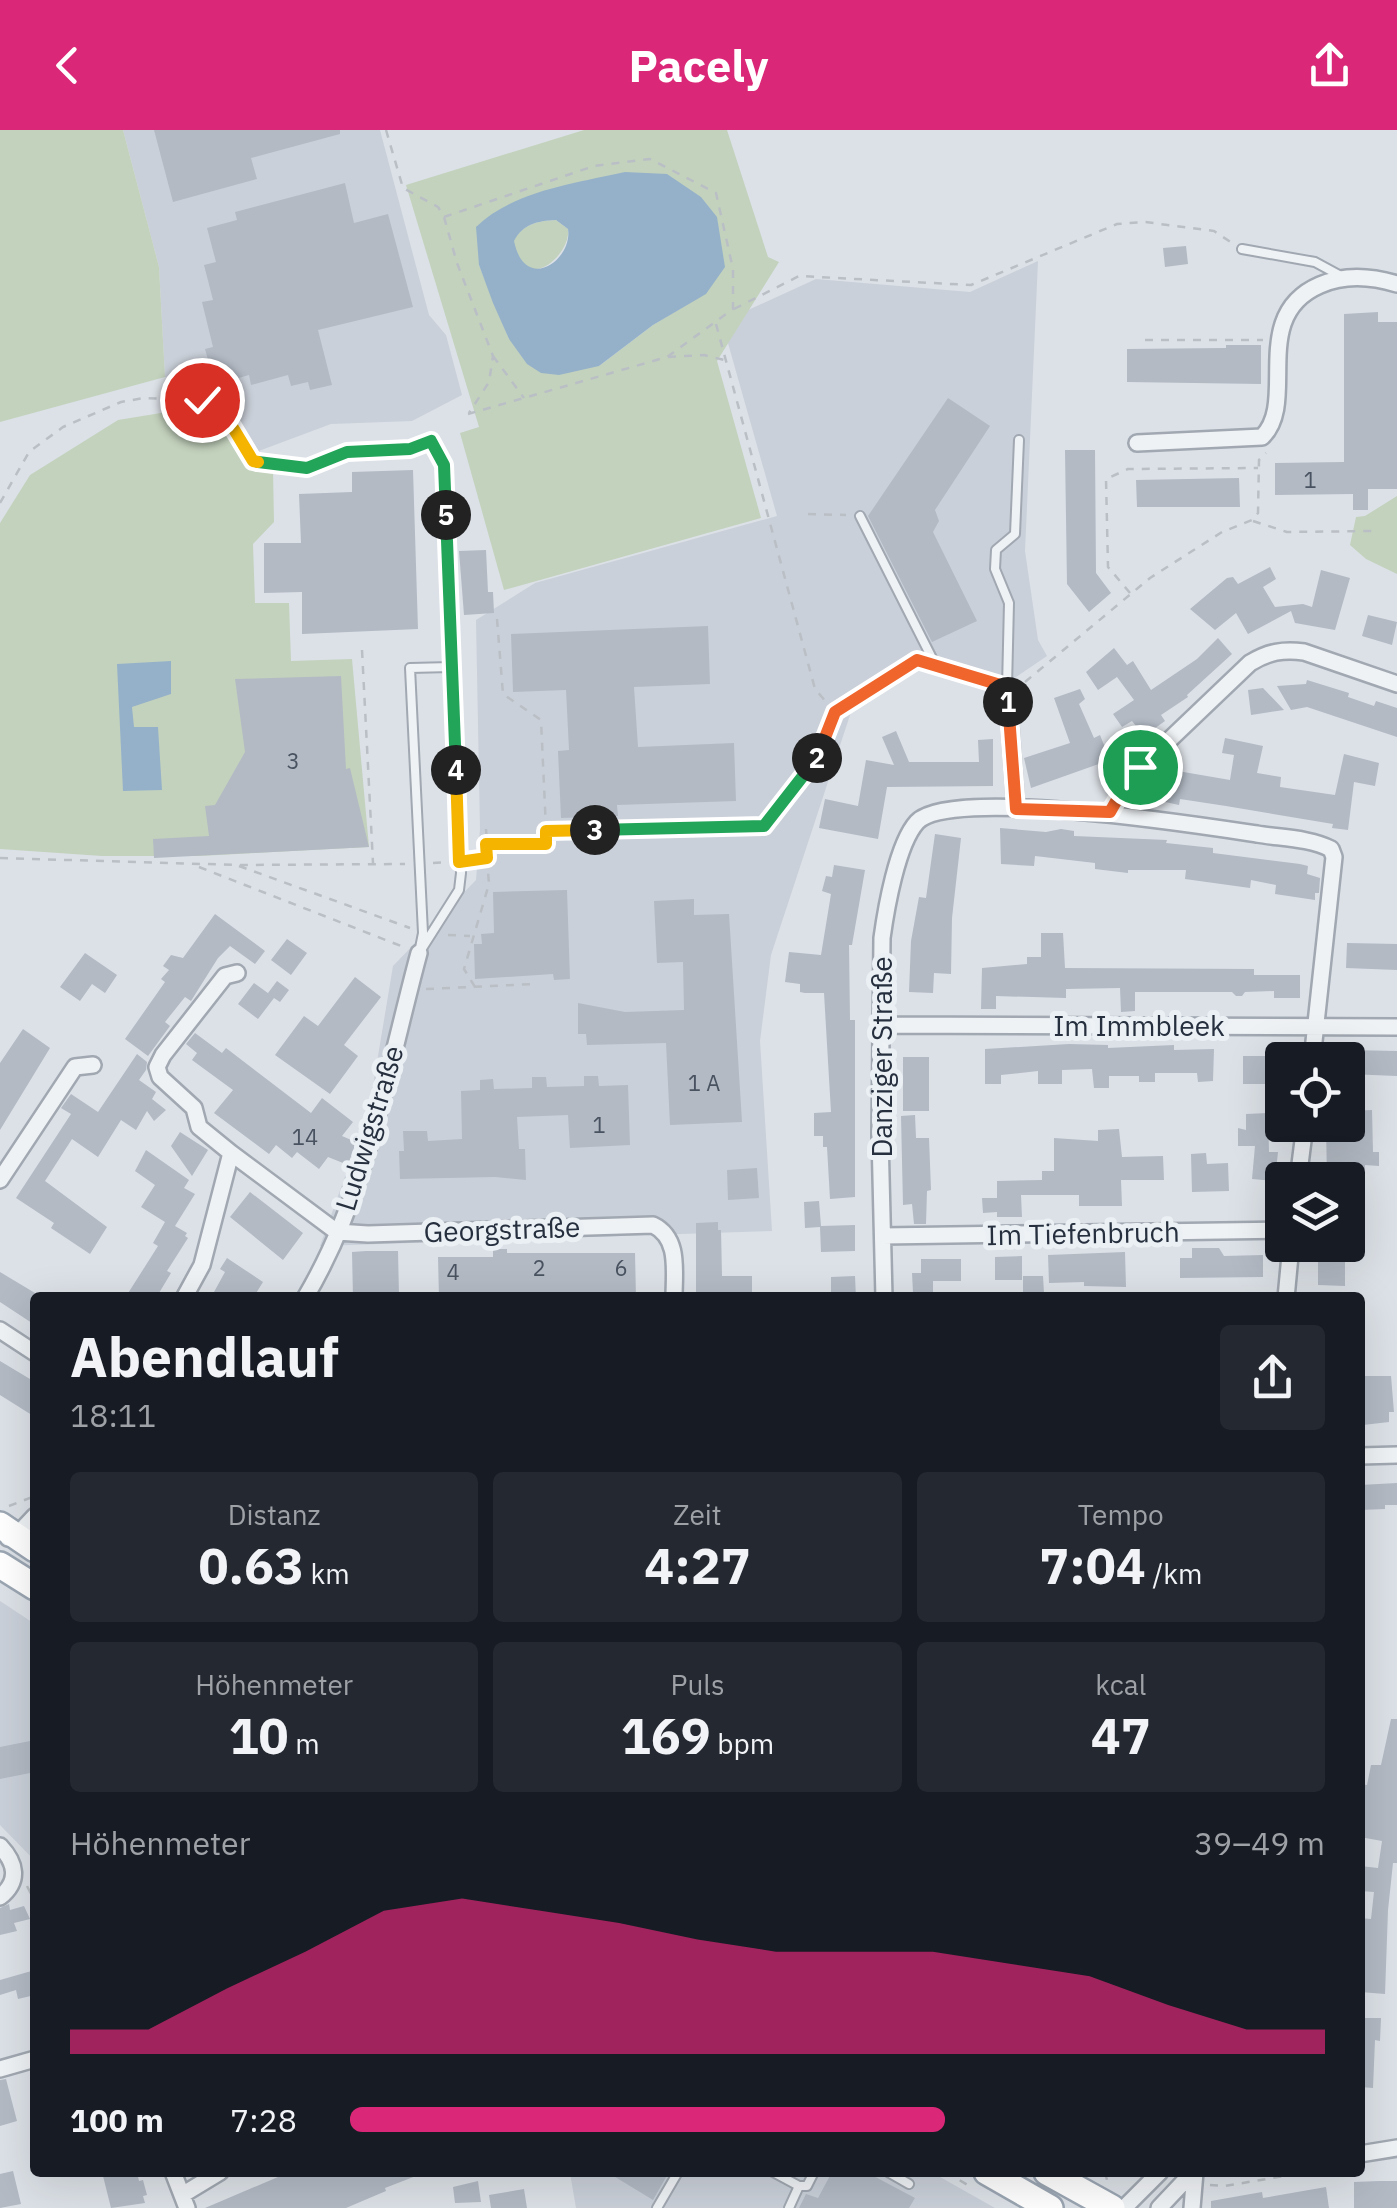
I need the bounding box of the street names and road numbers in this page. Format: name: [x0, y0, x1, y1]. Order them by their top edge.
street label: Danziger Straße: [863, 956, 900, 1158]
street label: Im Immbleek: [1053, 1007, 1225, 1044]
street label: Ludwigstraße: [326, 1041, 412, 1215]
street label: Georgstraße: [423, 1208, 581, 1250]
street label: Im Tiefenbruch: [986, 1213, 1180, 1253]

